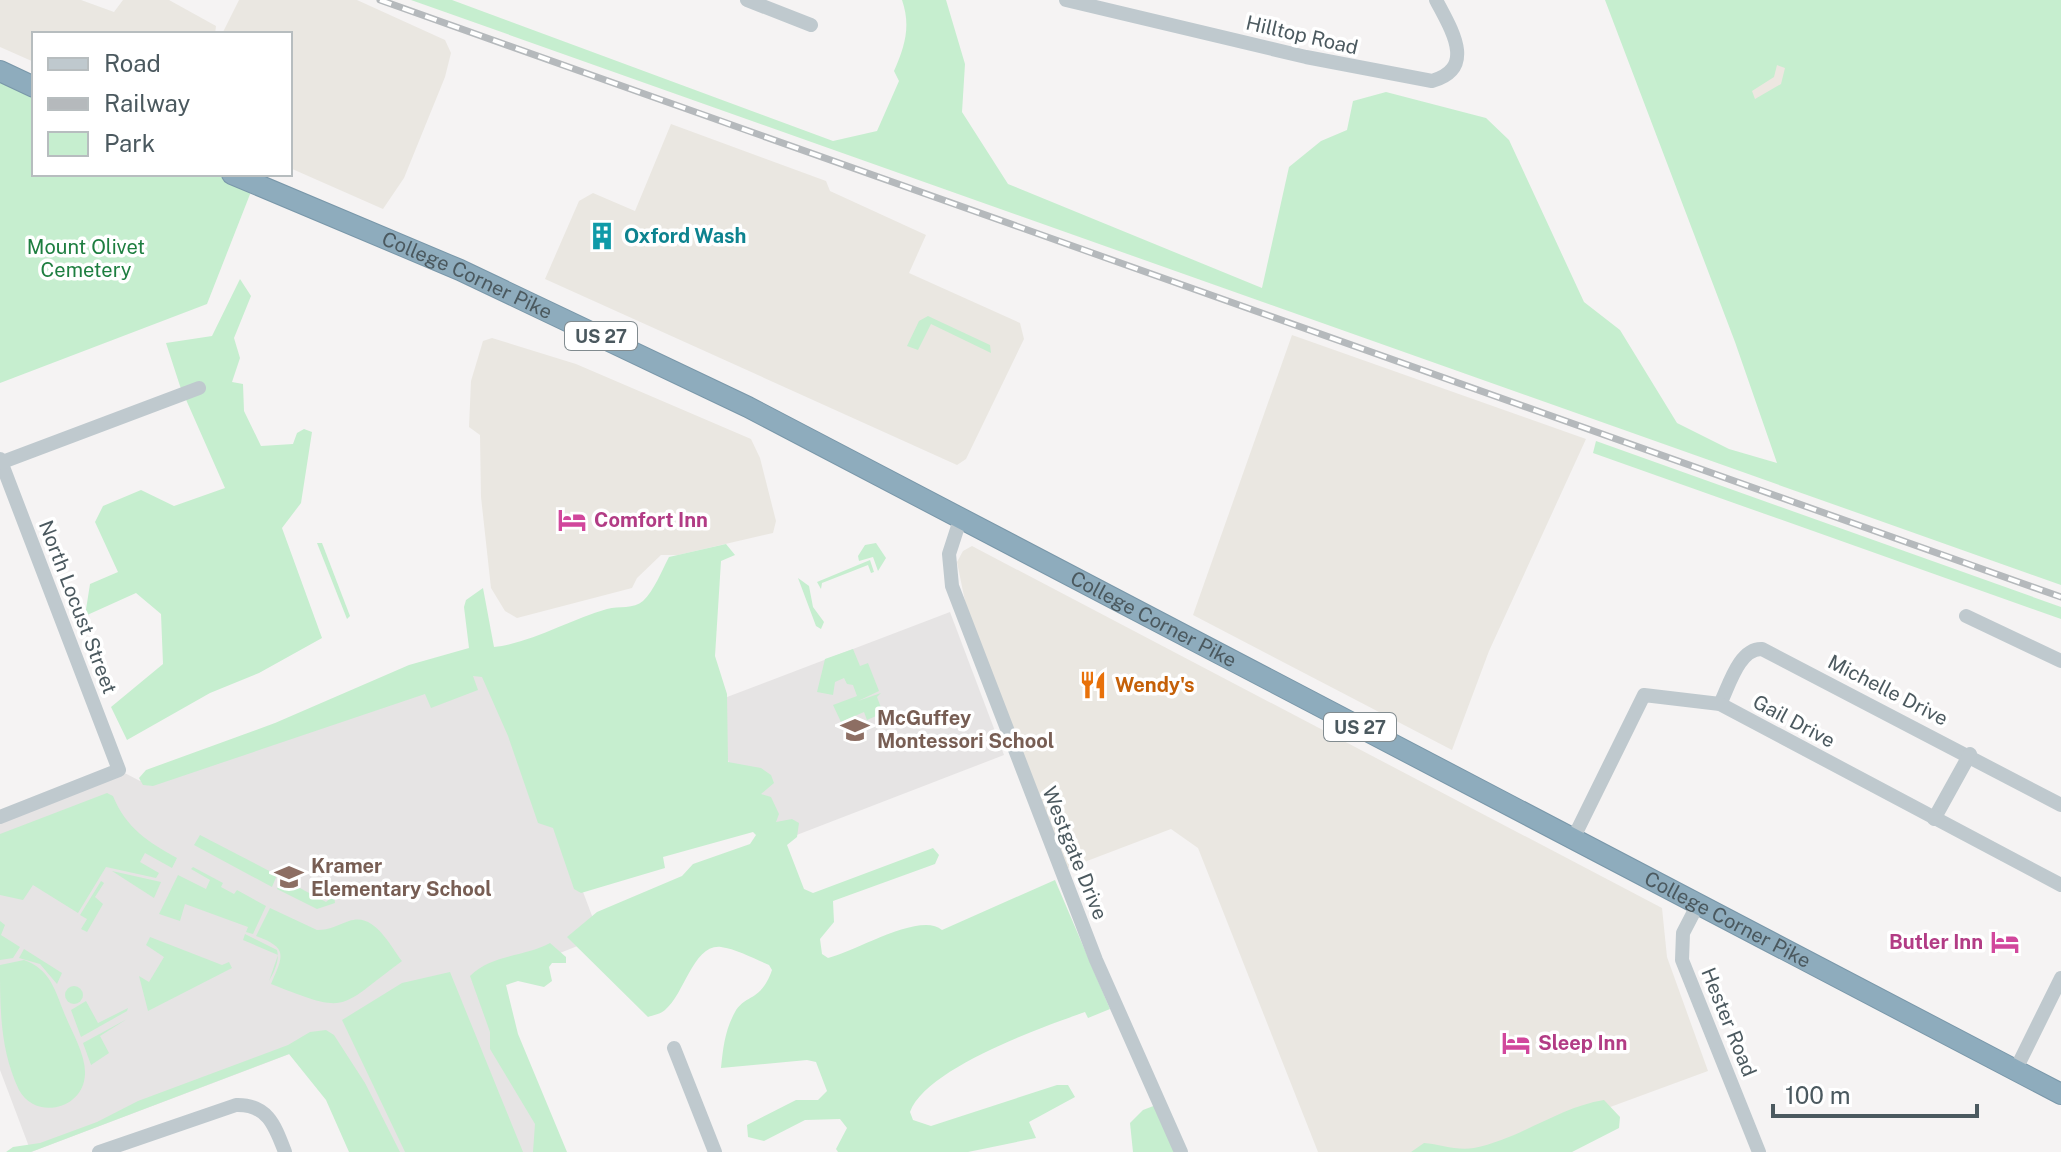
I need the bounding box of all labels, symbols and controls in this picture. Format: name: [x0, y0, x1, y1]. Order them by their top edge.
street label: Hilltop Road: [1244, 10, 1360, 60]
legend: [32, 32, 292, 176]
text: Road: [104, 49, 161, 77]
text: Railway: [104, 89, 190, 117]
text: Park: [104, 129, 155, 157]
building icon: Oxford Wash: [587, 221, 617, 251]
place label: Oxford Wash: [624, 224, 746, 248]
street label: College Corner Pike: [378, 227, 556, 324]
park label: Mount Olivet Cemetery: [27, 235, 145, 282]
road number: US 27: [565, 322, 637, 350]
hotel icon: Comfort Inn: [557, 505, 587, 535]
place label: Comfort Inn: [594, 508, 708, 532]
street label: North Locust Street: [34, 517, 122, 697]
street label: College Corner Pike: [1066, 566, 1241, 673]
street label: Michelle Drive: [1824, 649, 1952, 731]
restaurant icon: Wendy's: [1078, 670, 1108, 700]
place label: Wendy's: [1115, 673, 1195, 697]
street label: Gail Drive: [1749, 689, 1839, 753]
place label: McGuffey Montessori School: [877, 706, 1054, 753]
road number: US 27: [1324, 713, 1396, 741]
school or university icon: McGuffey Montessori School: [840, 715, 870, 745]
street label: Westgate Drive: [1037, 783, 1113, 923]
place label: Kramer Elementary School: [311, 854, 492, 901]
school or university icon: Kramer Elementary School: [274, 862, 304, 892]
street label: College Corner Pike: [1640, 866, 1815, 973]
hotel icon: Butler Inn: [1990, 927, 2020, 957]
place label: Butler Inn: [1889, 930, 1983, 954]
street label: Hester Road: [1696, 964, 1762, 1080]
hotel icon: Sleep Inn: [1501, 1028, 1531, 1058]
place label: Sleep Inn: [1538, 1031, 1627, 1055]
scale bar: [1773, 1068, 1977, 1118]
text: 100 m: [1785, 1081, 1851, 1109]

